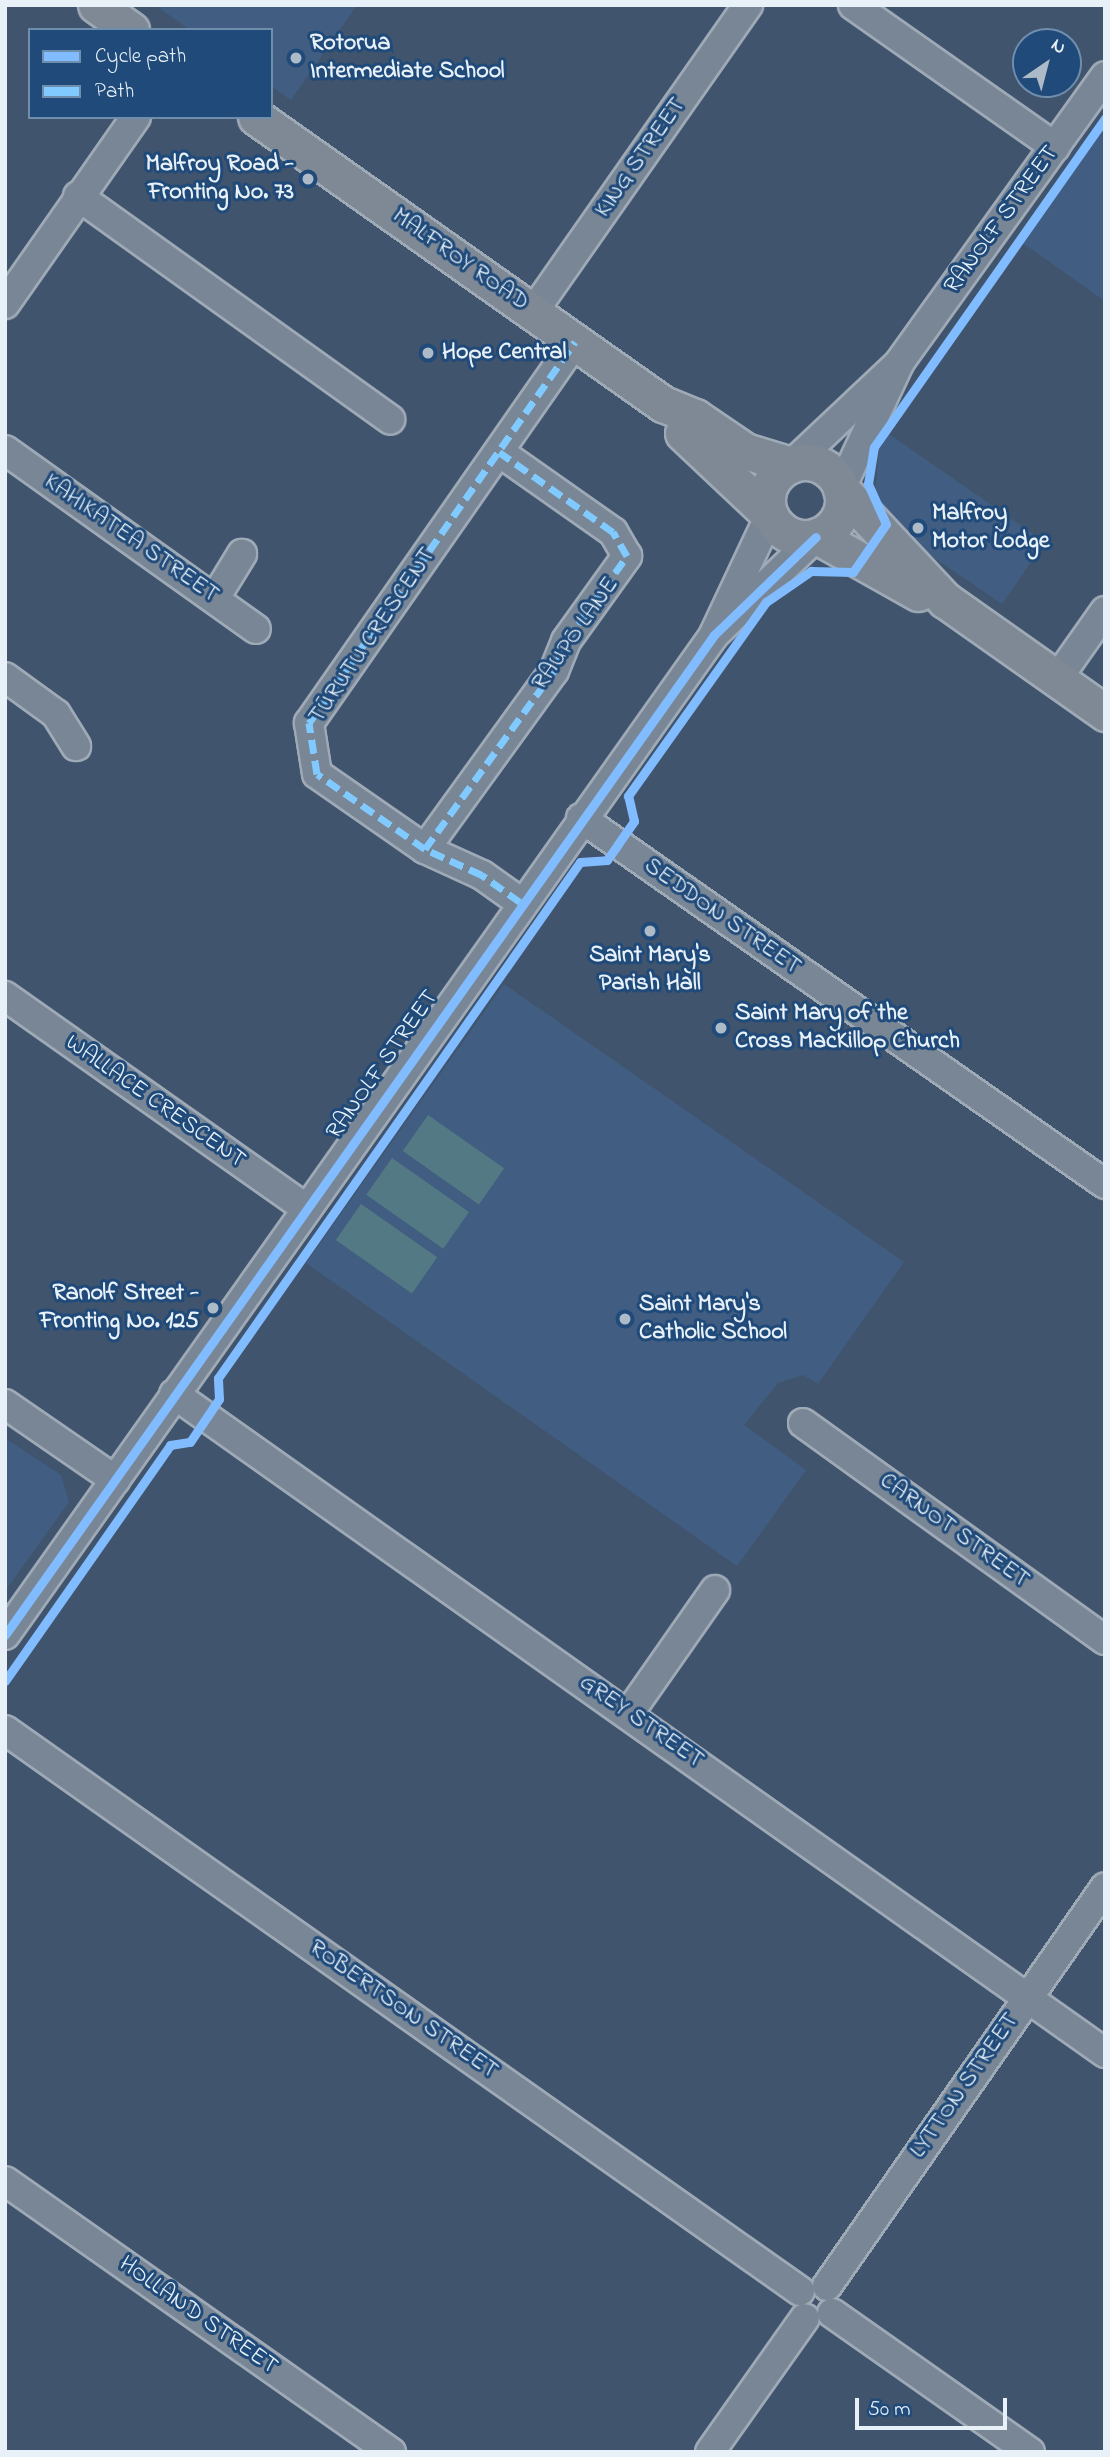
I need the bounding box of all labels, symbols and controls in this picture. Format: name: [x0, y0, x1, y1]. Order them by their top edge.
legend: [28, 28, 273, 119]
north arrow: [1012, 28, 1082, 98]
place label: Rotorua Intermediate School: [310, 30, 504, 86]
text: N: [1045, 32, 1071, 62]
text: Cycle path: [95, 42, 186, 72]
marker: Rotorua Intermediate School: [288, 50, 304, 66]
text: Path: [95, 77, 134, 107]
street label: KING STREET: [589, 92, 693, 224]
street label: RANOLF STREET: [939, 140, 1065, 300]
place label: Malfroy Road - Fronting No. 73: [146, 151, 294, 207]
marker: Malfroy Road - Fronting No. 73: [300, 171, 316, 187]
street label: MALFROY ROAD: [386, 202, 534, 318]
place label: Hope Central: [442, 339, 566, 367]
marker: Hope Central: [420, 345, 436, 361]
street label: KAHIKATEA STREET: [38, 468, 224, 610]
place label: Malfroy Motor Lodge: [932, 500, 1049, 556]
marker: Malfroy Motor Lodge: [910, 520, 926, 536]
street label: TŪRUTU CRESCENT: [303, 542, 443, 730]
street label: RAUPŌ LANE: [526, 572, 626, 696]
street label: SEDDON STREET: [638, 852, 806, 982]
marker: Saint Mary's Parish Hall: [642, 923, 658, 939]
place label: Saint Mary's Parish Hall: [589, 942, 711, 998]
street label: RANOLF STREET: [321, 985, 445, 1145]
place label: Saint Mary of the Cross MacKillop Church: [735, 1000, 960, 1056]
marker: Saint Mary of the Cross MacKillop Church: [713, 1020, 729, 1036]
street label: WALLACE CRESCENT: [59, 1029, 251, 1175]
place label: Ranolf Street - Fronting No. 125: [40, 1280, 199, 1336]
place label: Saint Mary's Catholic School: [639, 1291, 787, 1347]
marker: Ranolf Street - Fronting No. 125: [205, 1300, 221, 1316]
marker: Saint Mary's Catholic School: [617, 1311, 633, 1327]
street label: CARNOT STREET: [873, 1467, 1035, 1595]
street label: GREY STREET: [573, 1669, 709, 1775]
street label: ROBERTSON STREET: [303, 1934, 503, 2086]
street label: LYTTON STREET: [904, 2008, 1026, 2164]
street label: HOLLAND STREET: [113, 2250, 283, 2382]
scale bar: [858, 2384, 1010, 2428]
text: 50 m: [868, 2395, 911, 2425]

